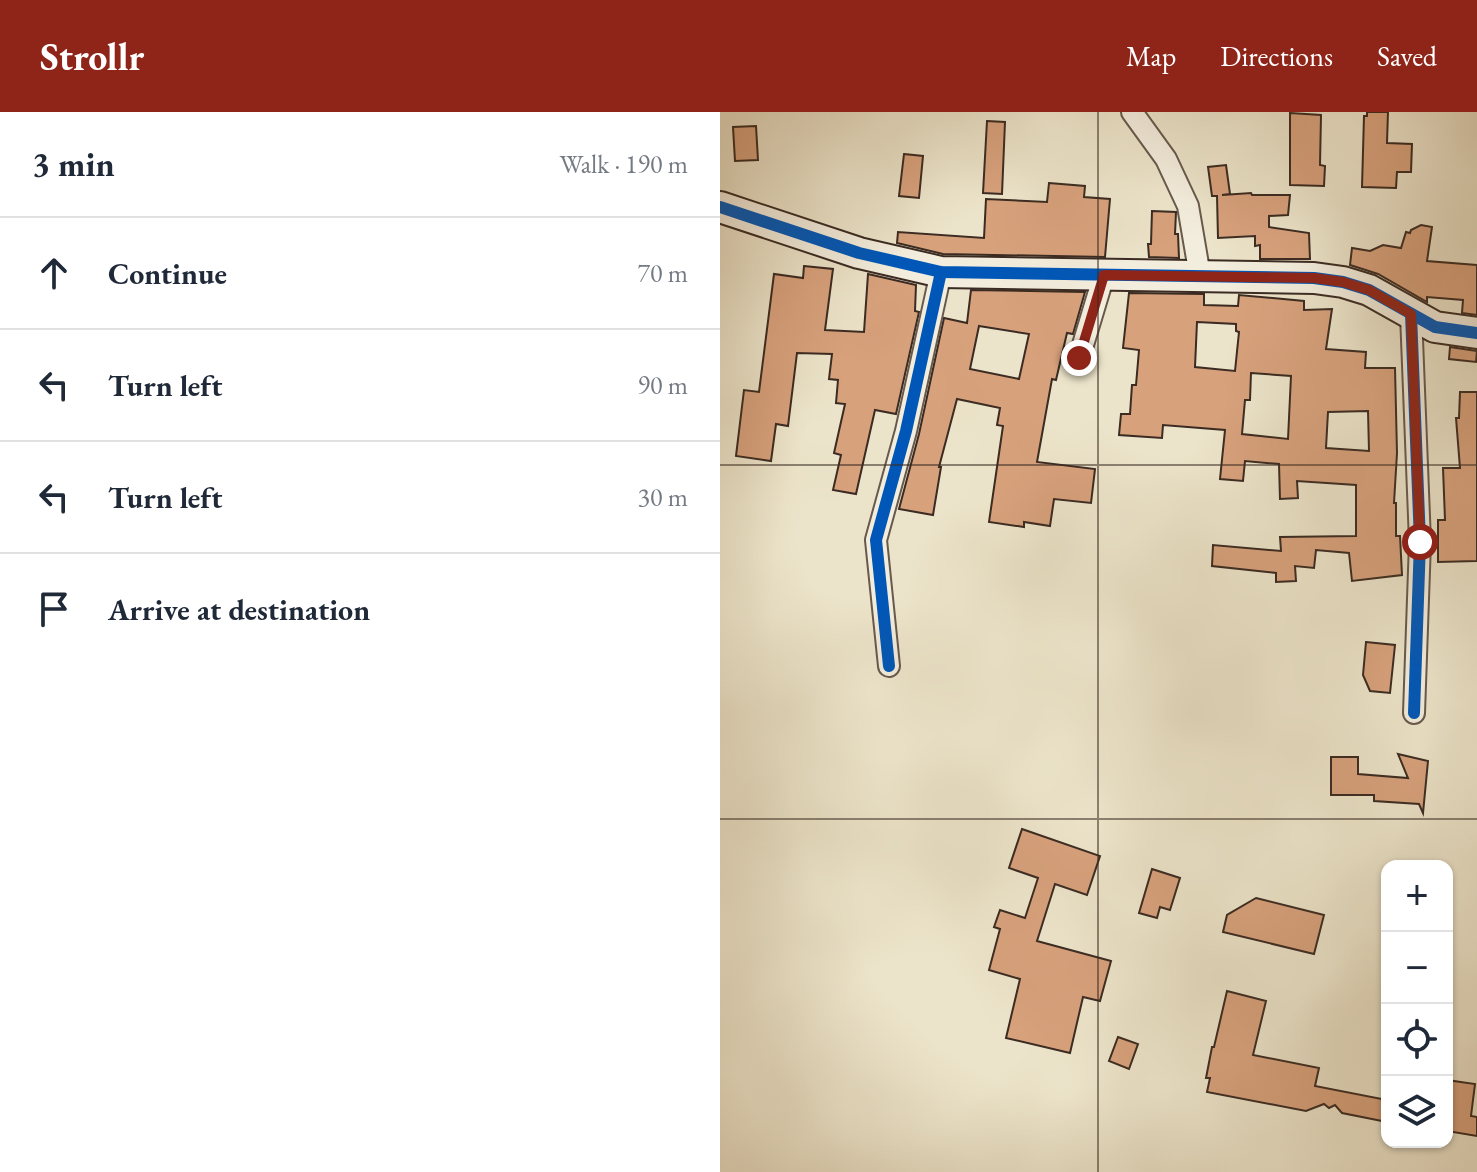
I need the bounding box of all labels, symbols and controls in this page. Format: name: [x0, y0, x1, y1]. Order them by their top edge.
text: Strollr: [40, 32, 144, 81]
text: Map: [1126, 38, 1176, 74]
text: Directions: [1220, 38, 1333, 74]
text: Saved: [1377, 38, 1437, 74]
text: 3 min: [32, 142, 115, 186]
text: Walk · 190 m: [560, 147, 688, 181]
icon: ahead: [32, 251, 76, 295]
text: Continue: [108, 254, 227, 293]
text: 70 m: [638, 256, 688, 290]
route end: [1061, 340, 1097, 376]
icon: left: [32, 363, 76, 407]
text: Turn left: [108, 366, 222, 405]
text: 90 m: [638, 368, 688, 402]
icon: left: [32, 475, 76, 519]
text: Turn left: [108, 478, 222, 517]
text: 30 m: [638, 480, 688, 514]
route start: [1402, 524, 1438, 560]
icon: arrive: [32, 587, 76, 631]
text: Arrive at destination: [108, 590, 370, 629]
map controls: [1381, 860, 1453, 1148]
button: +: [1381, 860, 1453, 932]
button: −: [1381, 932, 1453, 1004]
button: locate: [1381, 1004, 1453, 1076]
button: layers: [1381, 1076, 1453, 1148]

